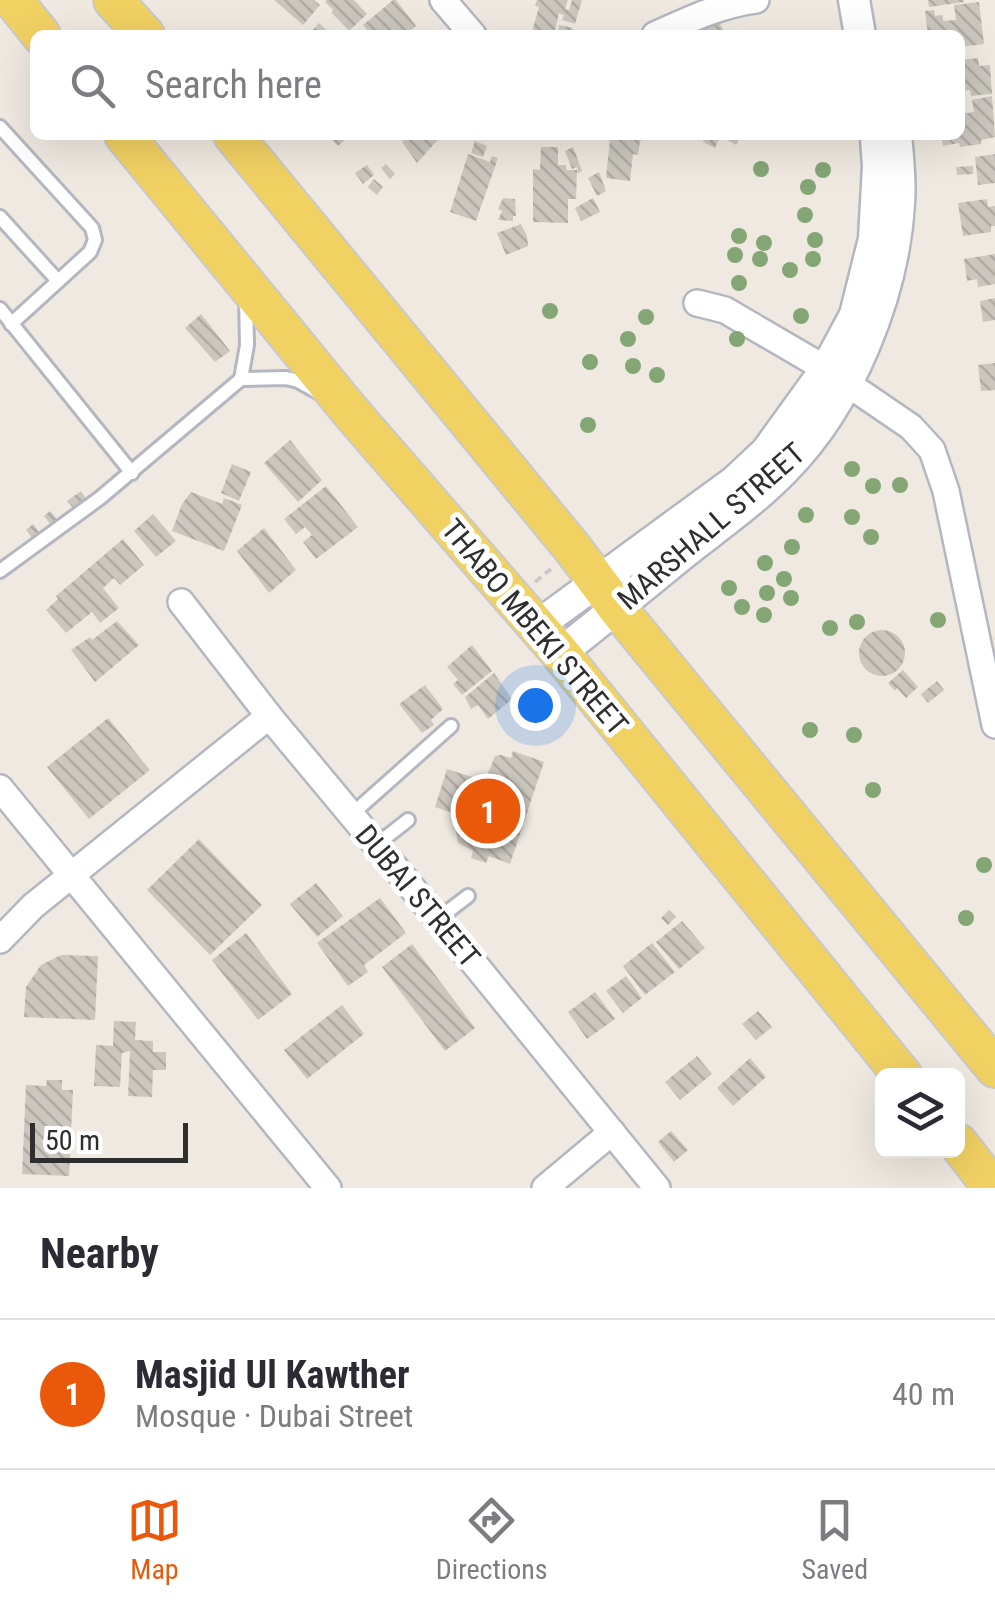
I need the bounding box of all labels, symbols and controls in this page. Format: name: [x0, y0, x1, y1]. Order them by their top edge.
search box: [30, 30, 965, 140]
icon: search: [65, 58, 120, 113]
text: Search here: [145, 63, 322, 107]
street label: MARSHALL STREET: [610, 435, 812, 617]
street label: THABO MBEKI STREET: [435, 512, 635, 742]
your location: [510, 680, 561, 731]
pin: 1: [456, 774, 520, 848]
street label: DUBAI STREET: [348, 818, 488, 974]
map controls: [875, 1068, 965, 1158]
button: layers: [875, 1068, 965, 1158]
scale bar: [30, 1118, 188, 1162]
text: 50 m: [45, 1124, 100, 1157]
text: Nearby: [40, 1229, 159, 1278]
text: Masjid Ul Kawther: [135, 1353, 410, 1397]
text: 1: [64, 1375, 81, 1413]
text: 40 m: [892, 1375, 955, 1413]
text: Mosque · Dubai Street: [135, 1397, 413, 1435]
tab: Map: [127, 1493, 182, 1586]
tab: Directions: [436, 1493, 548, 1586]
tab: Saved: [801, 1493, 868, 1586]

